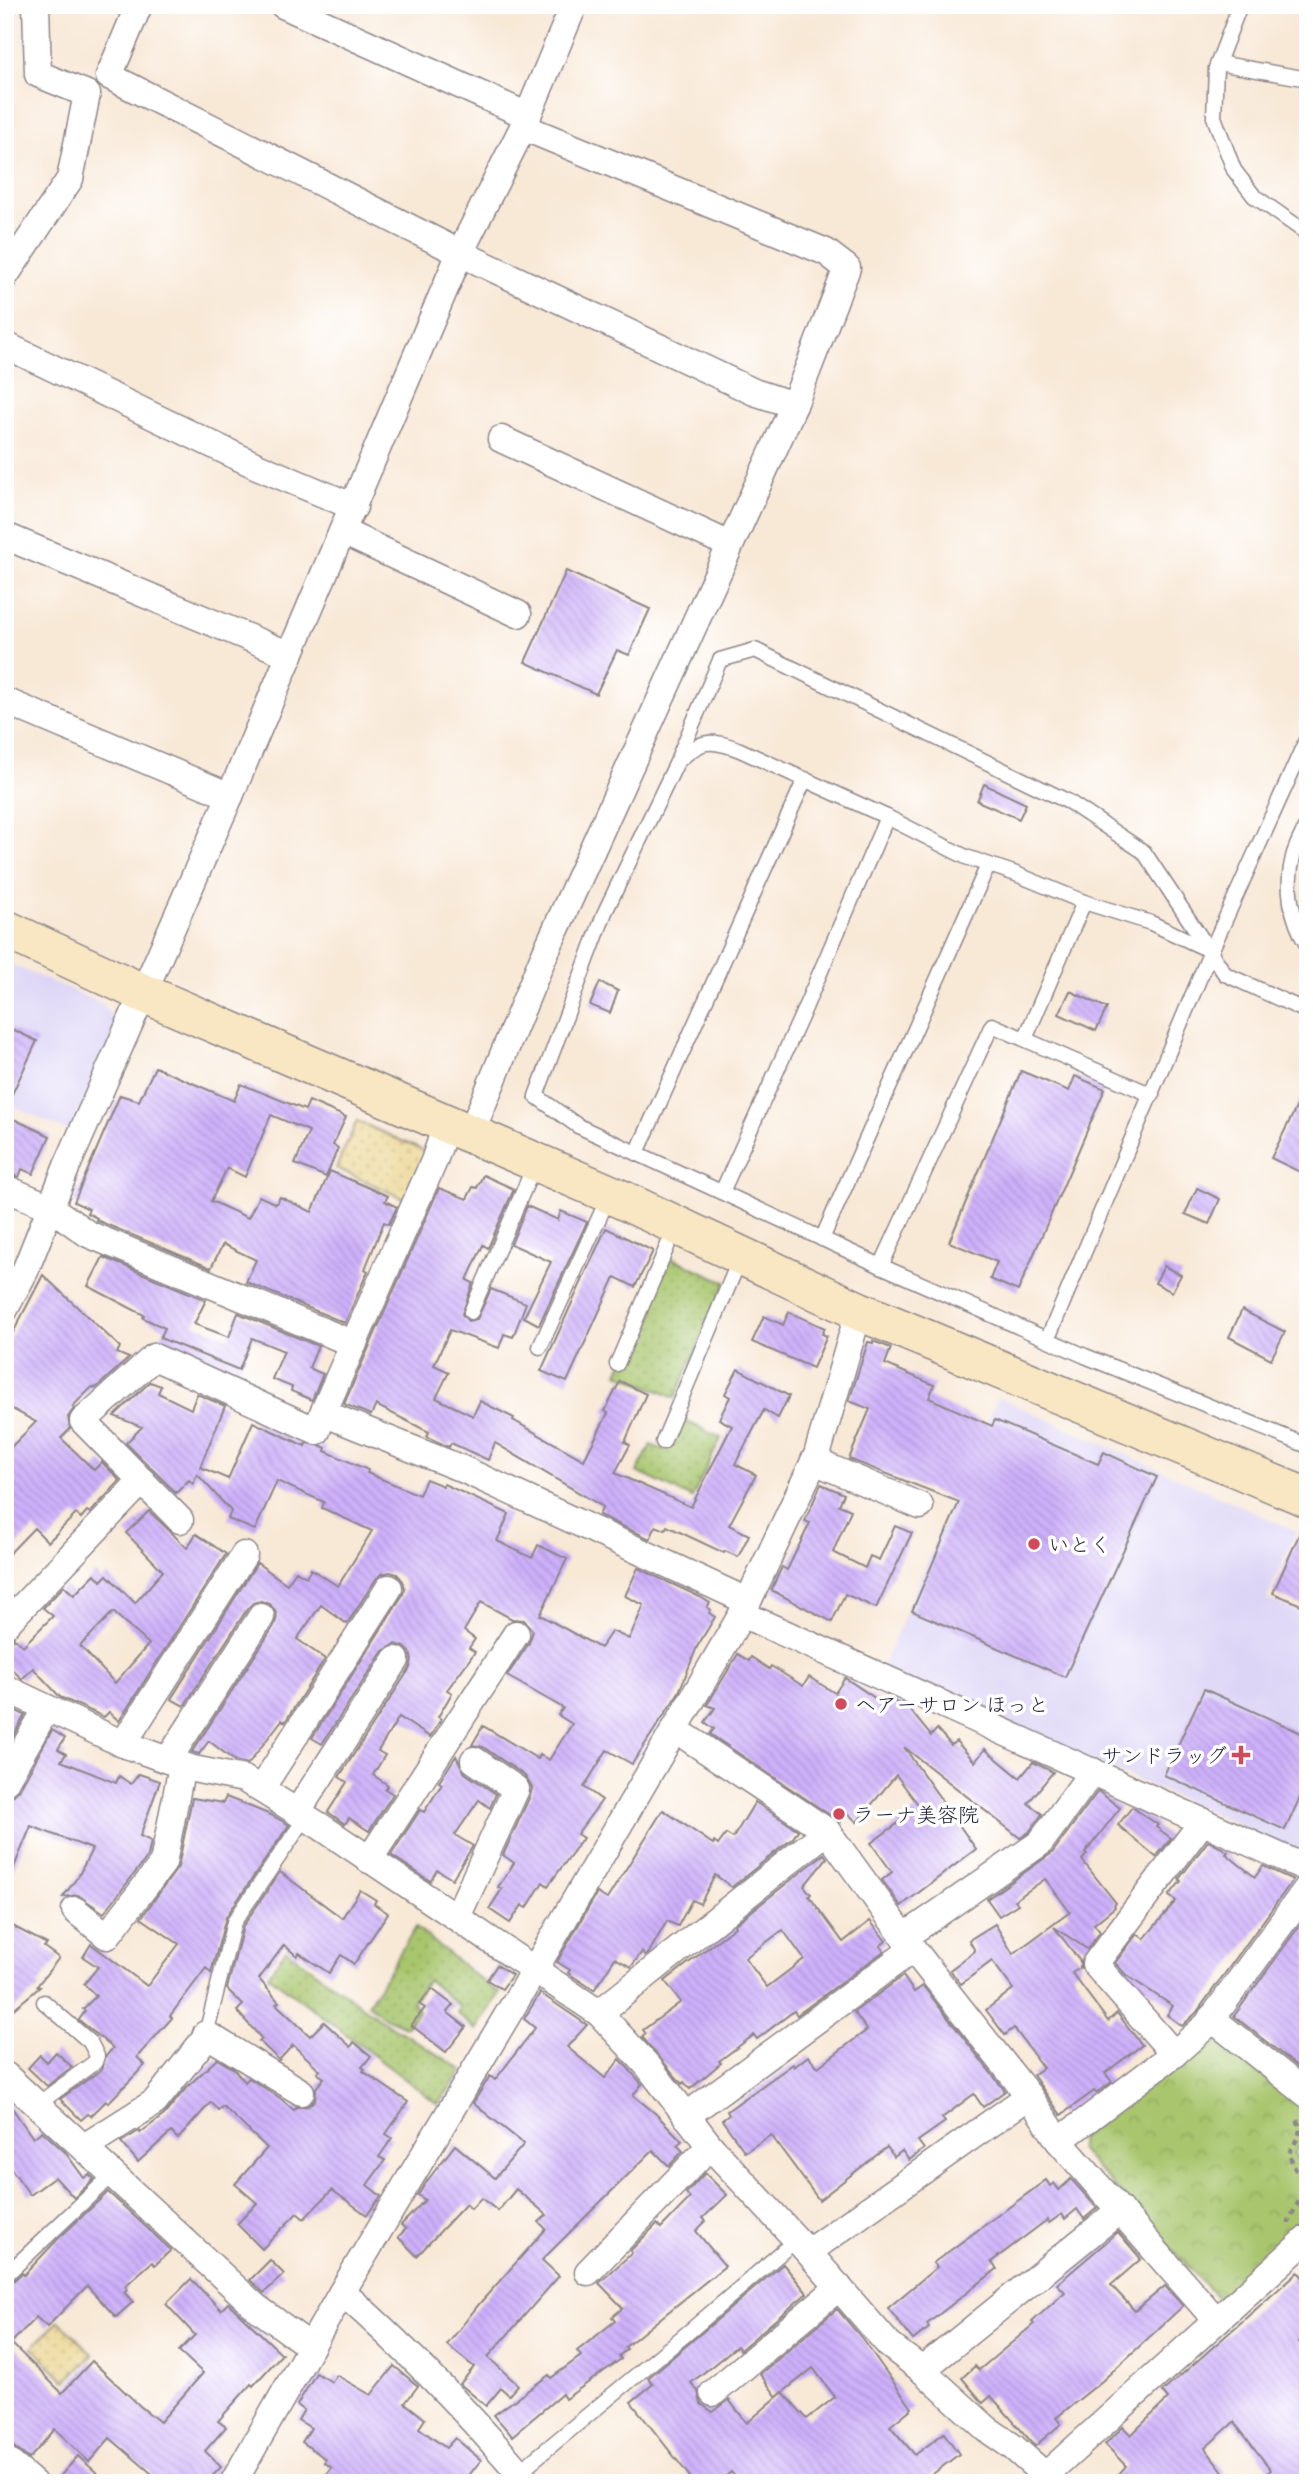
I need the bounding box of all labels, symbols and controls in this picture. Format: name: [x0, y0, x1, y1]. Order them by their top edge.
place label: いとく: [1048, 1530, 1111, 1559]
marker: いとく: [1026, 1536, 1042, 1552]
place label: ヘアーサロン ほっと: [855, 1690, 1049, 1719]
marker: ヘアーサロン ほっと: [833, 1696, 849, 1712]
place label: サンドラッグ: [1101, 1741, 1227, 1770]
marker: サンドラッグ: [1233, 1747, 1249, 1763]
place label: ラーナ美容院: [853, 1800, 979, 1829]
marker: ラーナ美容院: [831, 1806, 847, 1822]

